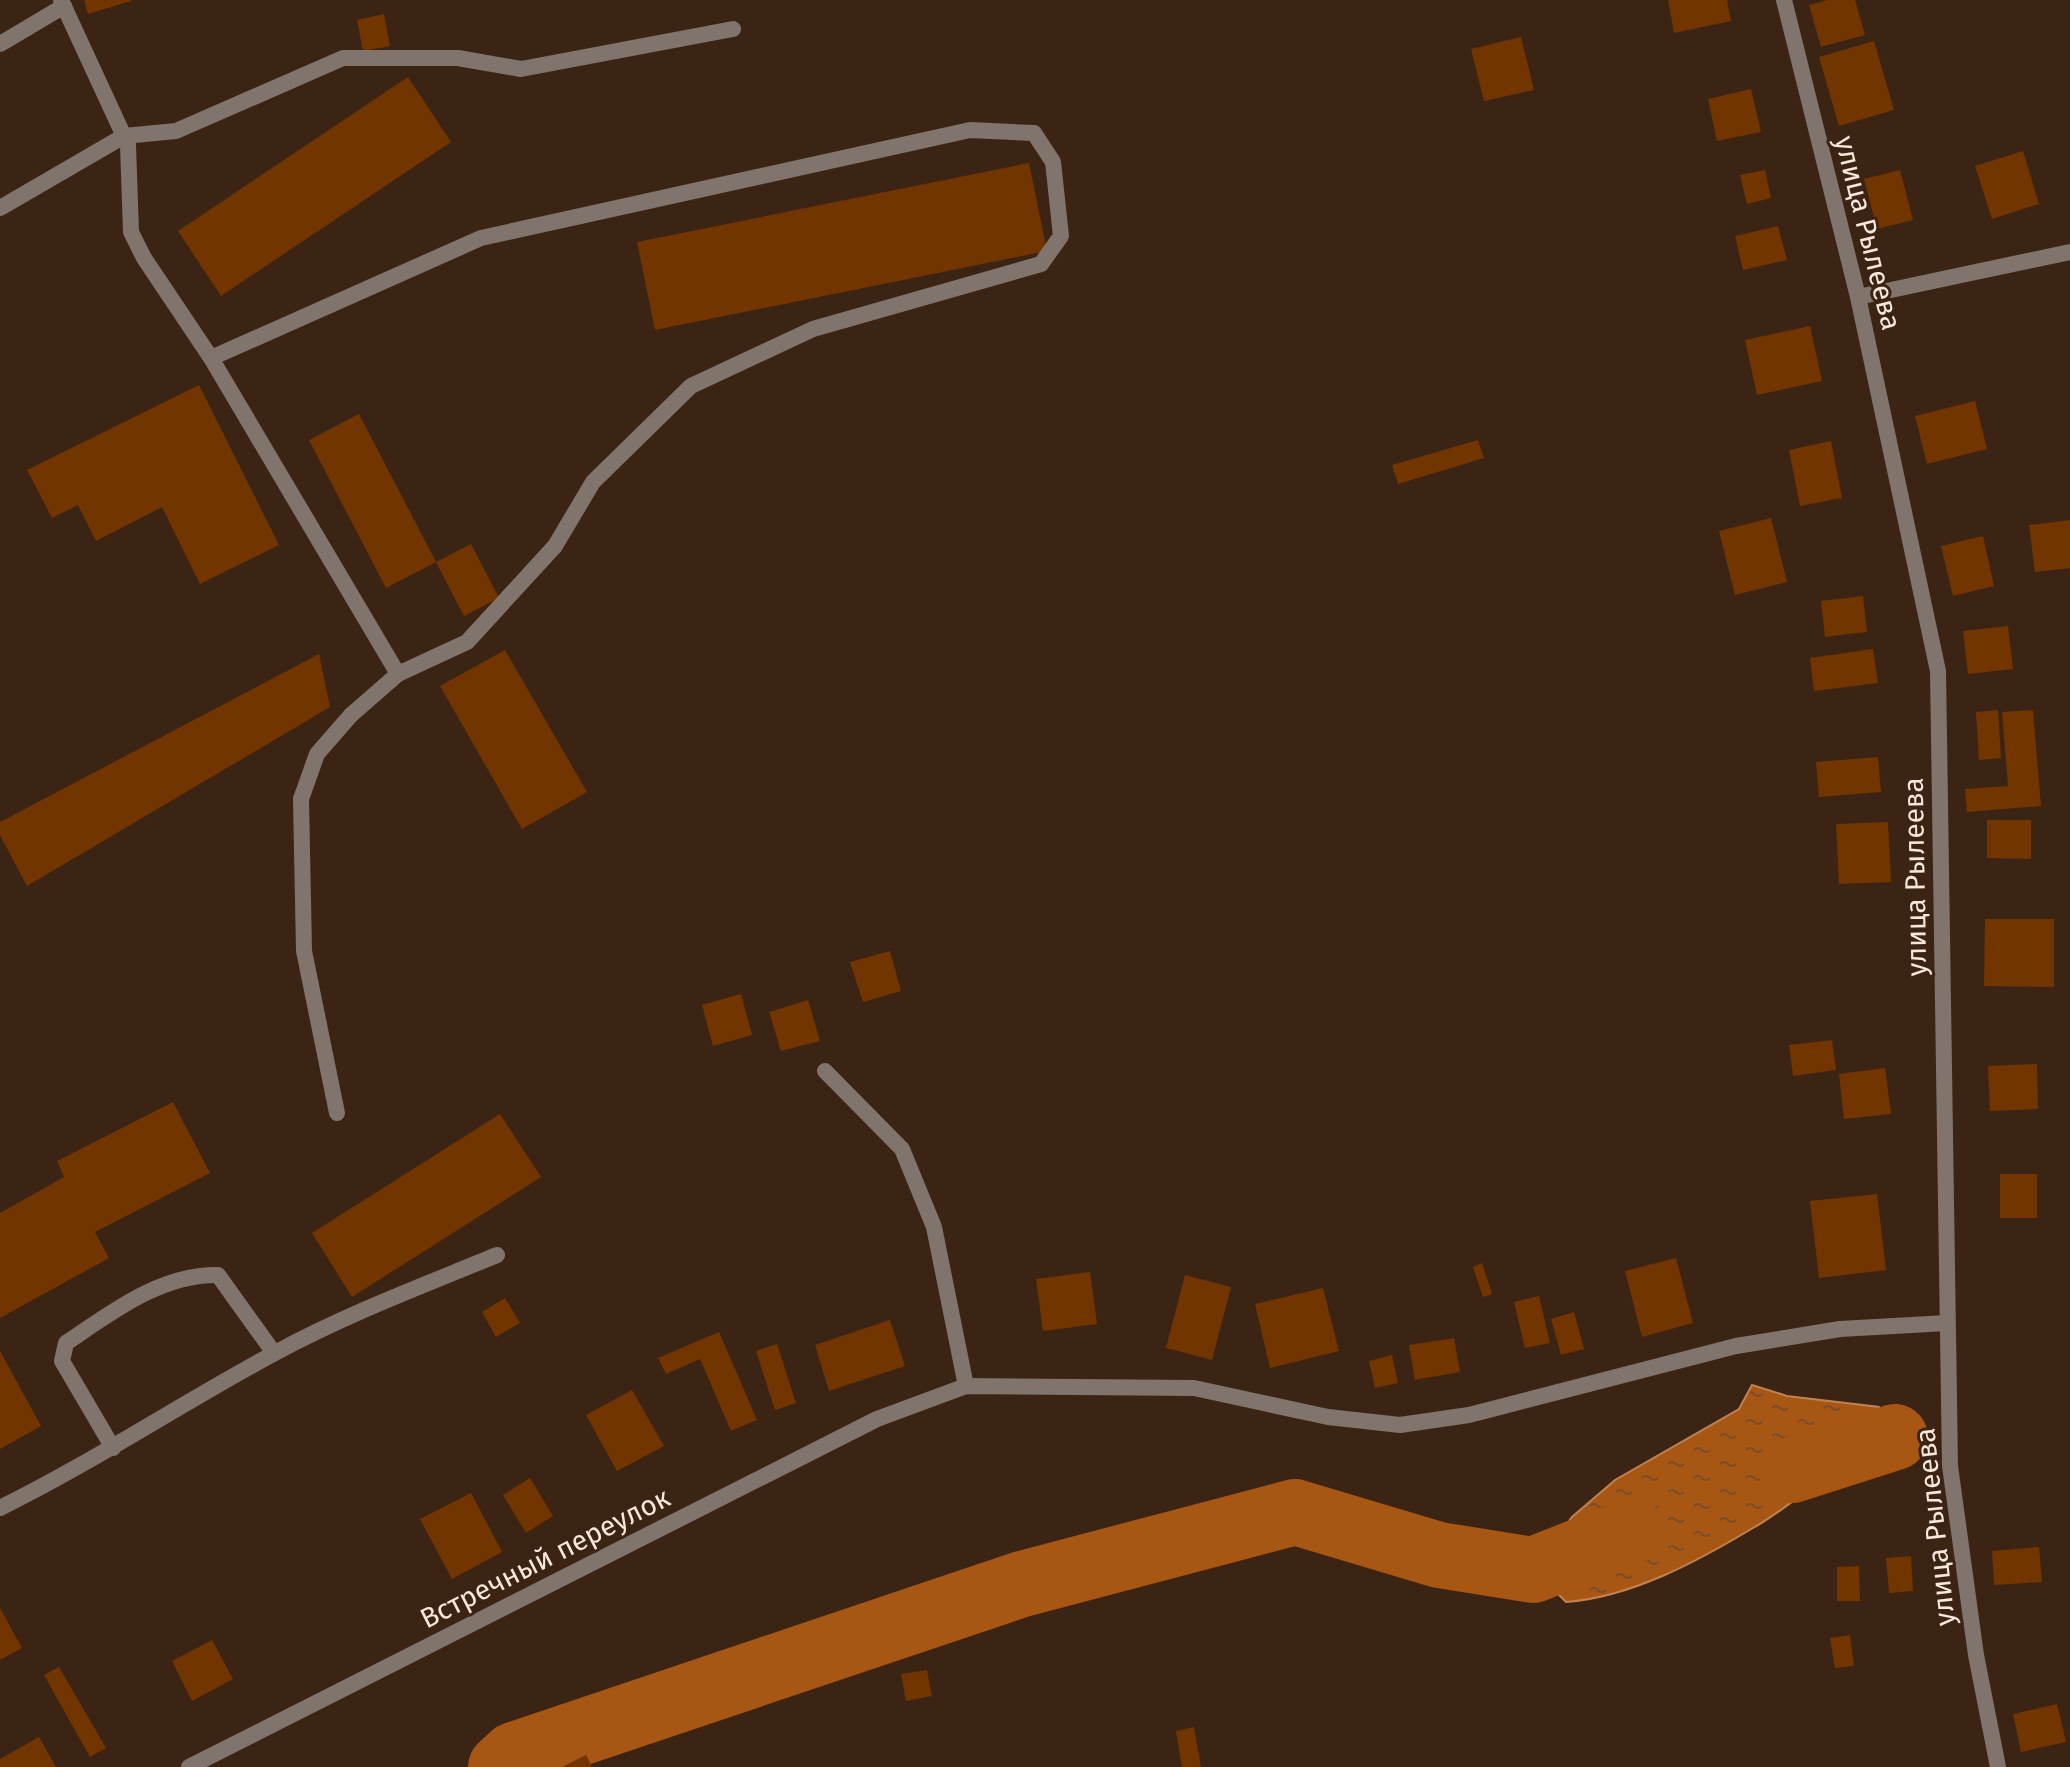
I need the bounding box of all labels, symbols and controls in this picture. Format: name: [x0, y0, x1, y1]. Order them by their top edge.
street label: улица Рылеева: [1828, 132, 1908, 334]
street label: улица Рылеева: [1897, 777, 1933, 977]
street label: улица Рылеева: [1908, 1426, 1962, 1628]
street label: Встречный переулок: [415, 1480, 676, 1635]

